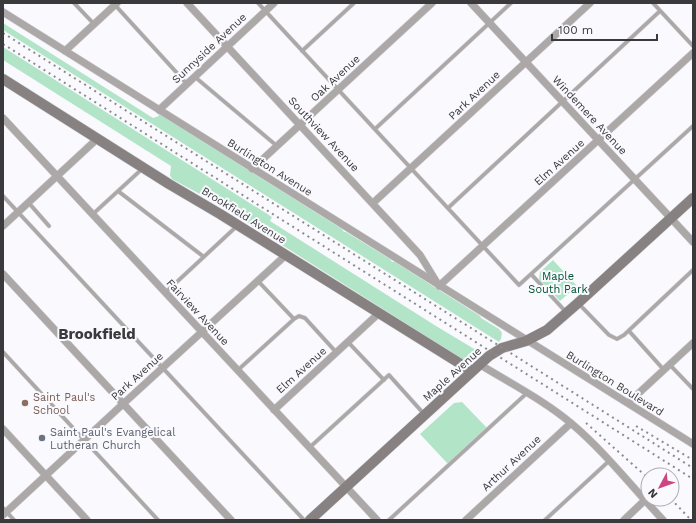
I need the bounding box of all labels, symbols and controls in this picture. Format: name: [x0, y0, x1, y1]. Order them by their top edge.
street label: Sunnyside Avenue: [169, 11, 249, 86]
scale bar: [552, 16, 657, 42]
text: 100 m: [558, 23, 593, 37]
street label: Oak Avenue: [308, 52, 363, 104]
street label: Park Avenue: [446, 68, 503, 123]
street label: Windemere Avenue: [550, 73, 630, 158]
street label: Southview Avenue: [286, 94, 362, 175]
street label: Burlington Avenue: [225, 136, 315, 199]
street label: Elm Avenue: [532, 136, 587, 188]
street label: Brookfield Avenue: [199, 184, 288, 247]
park label: Maple South Park: [528, 270, 588, 296]
street label: Fairview Avenue: [164, 277, 232, 348]
district label: Brookfield: [58, 325, 136, 343]
street label: Elm Avenue: [274, 344, 329, 396]
street label: Maple Avenue: [420, 345, 484, 404]
street label: Burlington Boulevard: [564, 348, 666, 419]
street label: Park Avenue: [109, 350, 166, 403]
place label: Saint Paul's School: [33, 391, 95, 417]
marker: Saint Paul's School: [20, 398, 30, 408]
place label: Saint Paul's Evangelical Lutheran Church: [50, 426, 176, 452]
marker: Saint Paul's Evangelical Lutheran Church: [37, 433, 47, 443]
street label: Arthur Avenue: [479, 433, 544, 494]
north arrow: [640, 467, 680, 507]
text: N: [645, 486, 660, 501]

